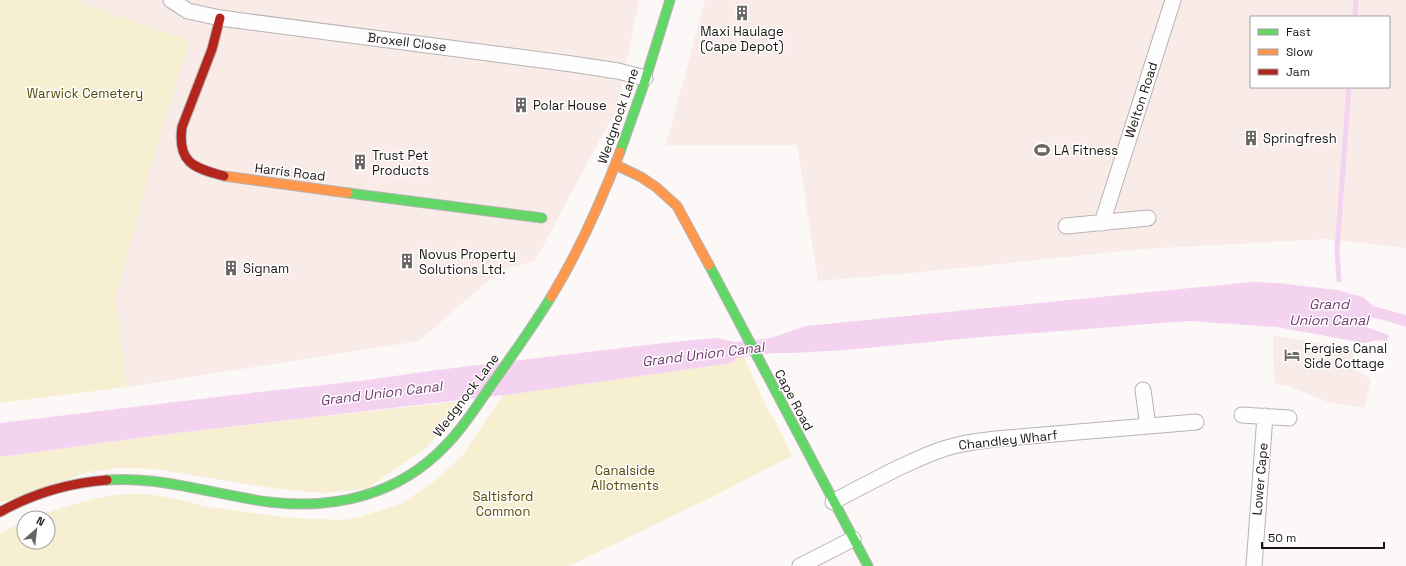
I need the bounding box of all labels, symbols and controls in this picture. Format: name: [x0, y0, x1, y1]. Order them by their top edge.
building icon: Maxi Haulage (Cape Depot): [733, 4, 751, 22]
legend: [1250, 16, 1390, 88]
place label: Maxi Haulage (Cape Depot): [700, 23, 784, 55]
text: Fast: [1286, 24, 1311, 40]
street label: Broxell Close: [366, 29, 448, 55]
text: Slow: [1286, 44, 1313, 60]
street label: Welton Road: [1121, 60, 1161, 140]
text: Jam: [1286, 64, 1310, 80]
street label: Wedgnock Lane: [594, 66, 642, 166]
park label: Warwick Cemetery: [27, 85, 143, 102]
building icon: Polar House: [512, 96, 530, 114]
place label: Polar House: [533, 97, 607, 114]
building icon: Springfresh: [1242, 129, 1260, 147]
place label: Springfresh: [1263, 130, 1337, 147]
sports icon: LA Fitness: [1033, 141, 1051, 159]
place label: LA Fitness: [1054, 142, 1118, 159]
place label: Trust Pet Products: [372, 147, 429, 179]
building icon: Trust Pet Products: [351, 153, 369, 171]
street label: Harris Road: [254, 159, 326, 185]
place label: Novus Property Solutions Ltd.: [419, 246, 516, 278]
building icon: Novus Property Solutions Ltd.: [398, 252, 416, 270]
building icon: Signam: [222, 259, 240, 277]
place label: Signam: [243, 260, 289, 277]
water label: Grand Union Canal: [1289, 295, 1370, 329]
water label: Grand Union Canal: [641, 337, 767, 370]
place label: Fergies Canal Side Cottage: [1304, 340, 1387, 372]
hotel icon: Fergies Canal Side Cottage: [1283, 346, 1301, 364]
street label: Wedgnock Lane: [429, 350, 503, 440]
street label: Cape Road: [771, 366, 817, 434]
water label: Grand Union Canal: [319, 376, 445, 409]
street label: Chandley Wharf: [958, 426, 1059, 454]
street label: Lower Cape: [1248, 442, 1272, 516]
park label: Canalside Allotments: [591, 462, 659, 494]
park label: Saltisford Common: [472, 488, 534, 520]
north arrow: [16, 510, 56, 550]
text: N: [34, 513, 47, 529]
scale bar: [1262, 524, 1384, 550]
text: 50 m: [1268, 530, 1296, 546]

